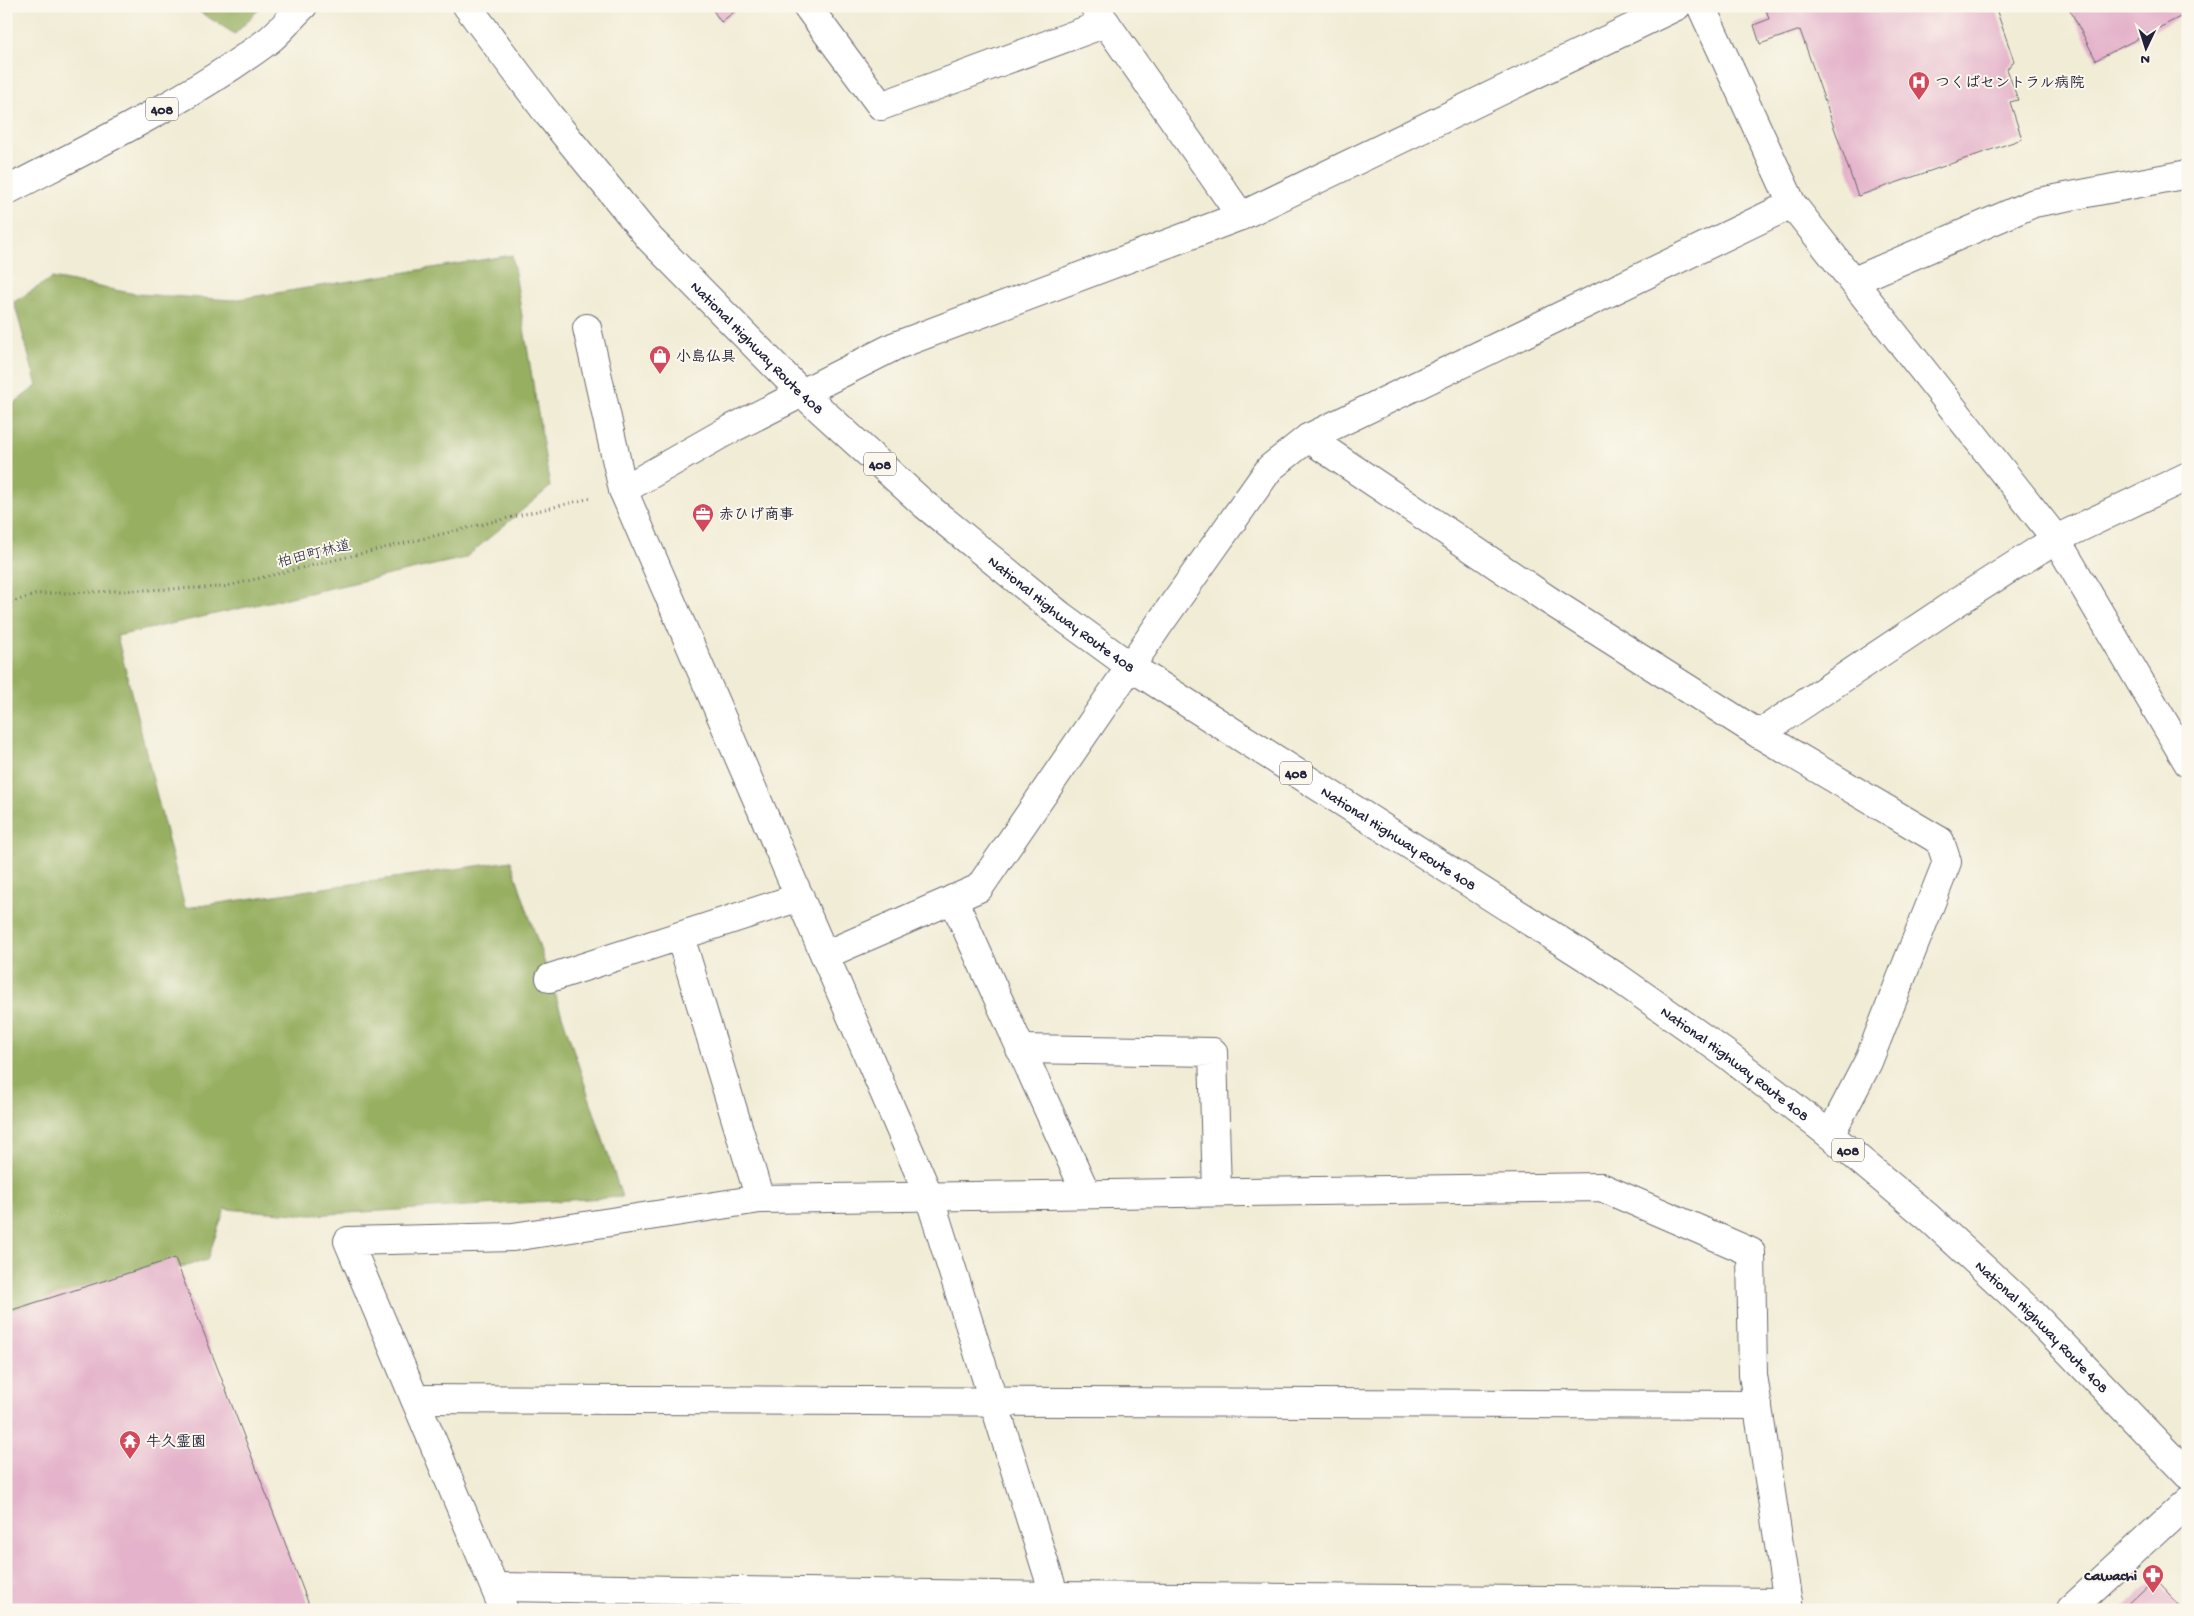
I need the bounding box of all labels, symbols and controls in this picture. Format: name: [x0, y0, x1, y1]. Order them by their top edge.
north arrow: [2122, 22, 2172, 72]
text: N: [2140, 50, 2150, 67]
hospital icon: つくばセントラル病院: [1907, 70, 1931, 101]
place label: つくばセントラル病院: [1935, 74, 2084, 93]
road number: 408: [146, 98, 178, 120]
street label: National Highway Route 408: [686, 278, 827, 419]
shop icon: 小島仏具: [648, 344, 672, 375]
place label: 小島仏具: [676, 348, 736, 367]
road number: 408: [864, 452, 896, 476]
office icon: 赤ひげ商事: [691, 502, 715, 533]
place label: 赤ひげ商事: [719, 506, 794, 525]
street label: 柏田町林道: [276, 537, 353, 573]
street label: National Highway Route 408: [984, 553, 1138, 678]
road number: 408: [1280, 761, 1312, 784]
street label: National Highway Route 408: [1317, 783, 1479, 896]
street label: National Highway Route 408: [1656, 1003, 1812, 1126]
road number: 408: [1832, 1138, 1864, 1162]
street label: National Highway Route 408: [1970, 1258, 2111, 1398]
temple icon: 牛久霊園: [118, 1429, 142, 1460]
place label: 牛久霊園: [146, 1433, 206, 1452]
pharmacy icon: Cawachi: [2141, 1563, 2165, 1594]
place label: Cawachi: [2083, 1568, 2137, 1586]

